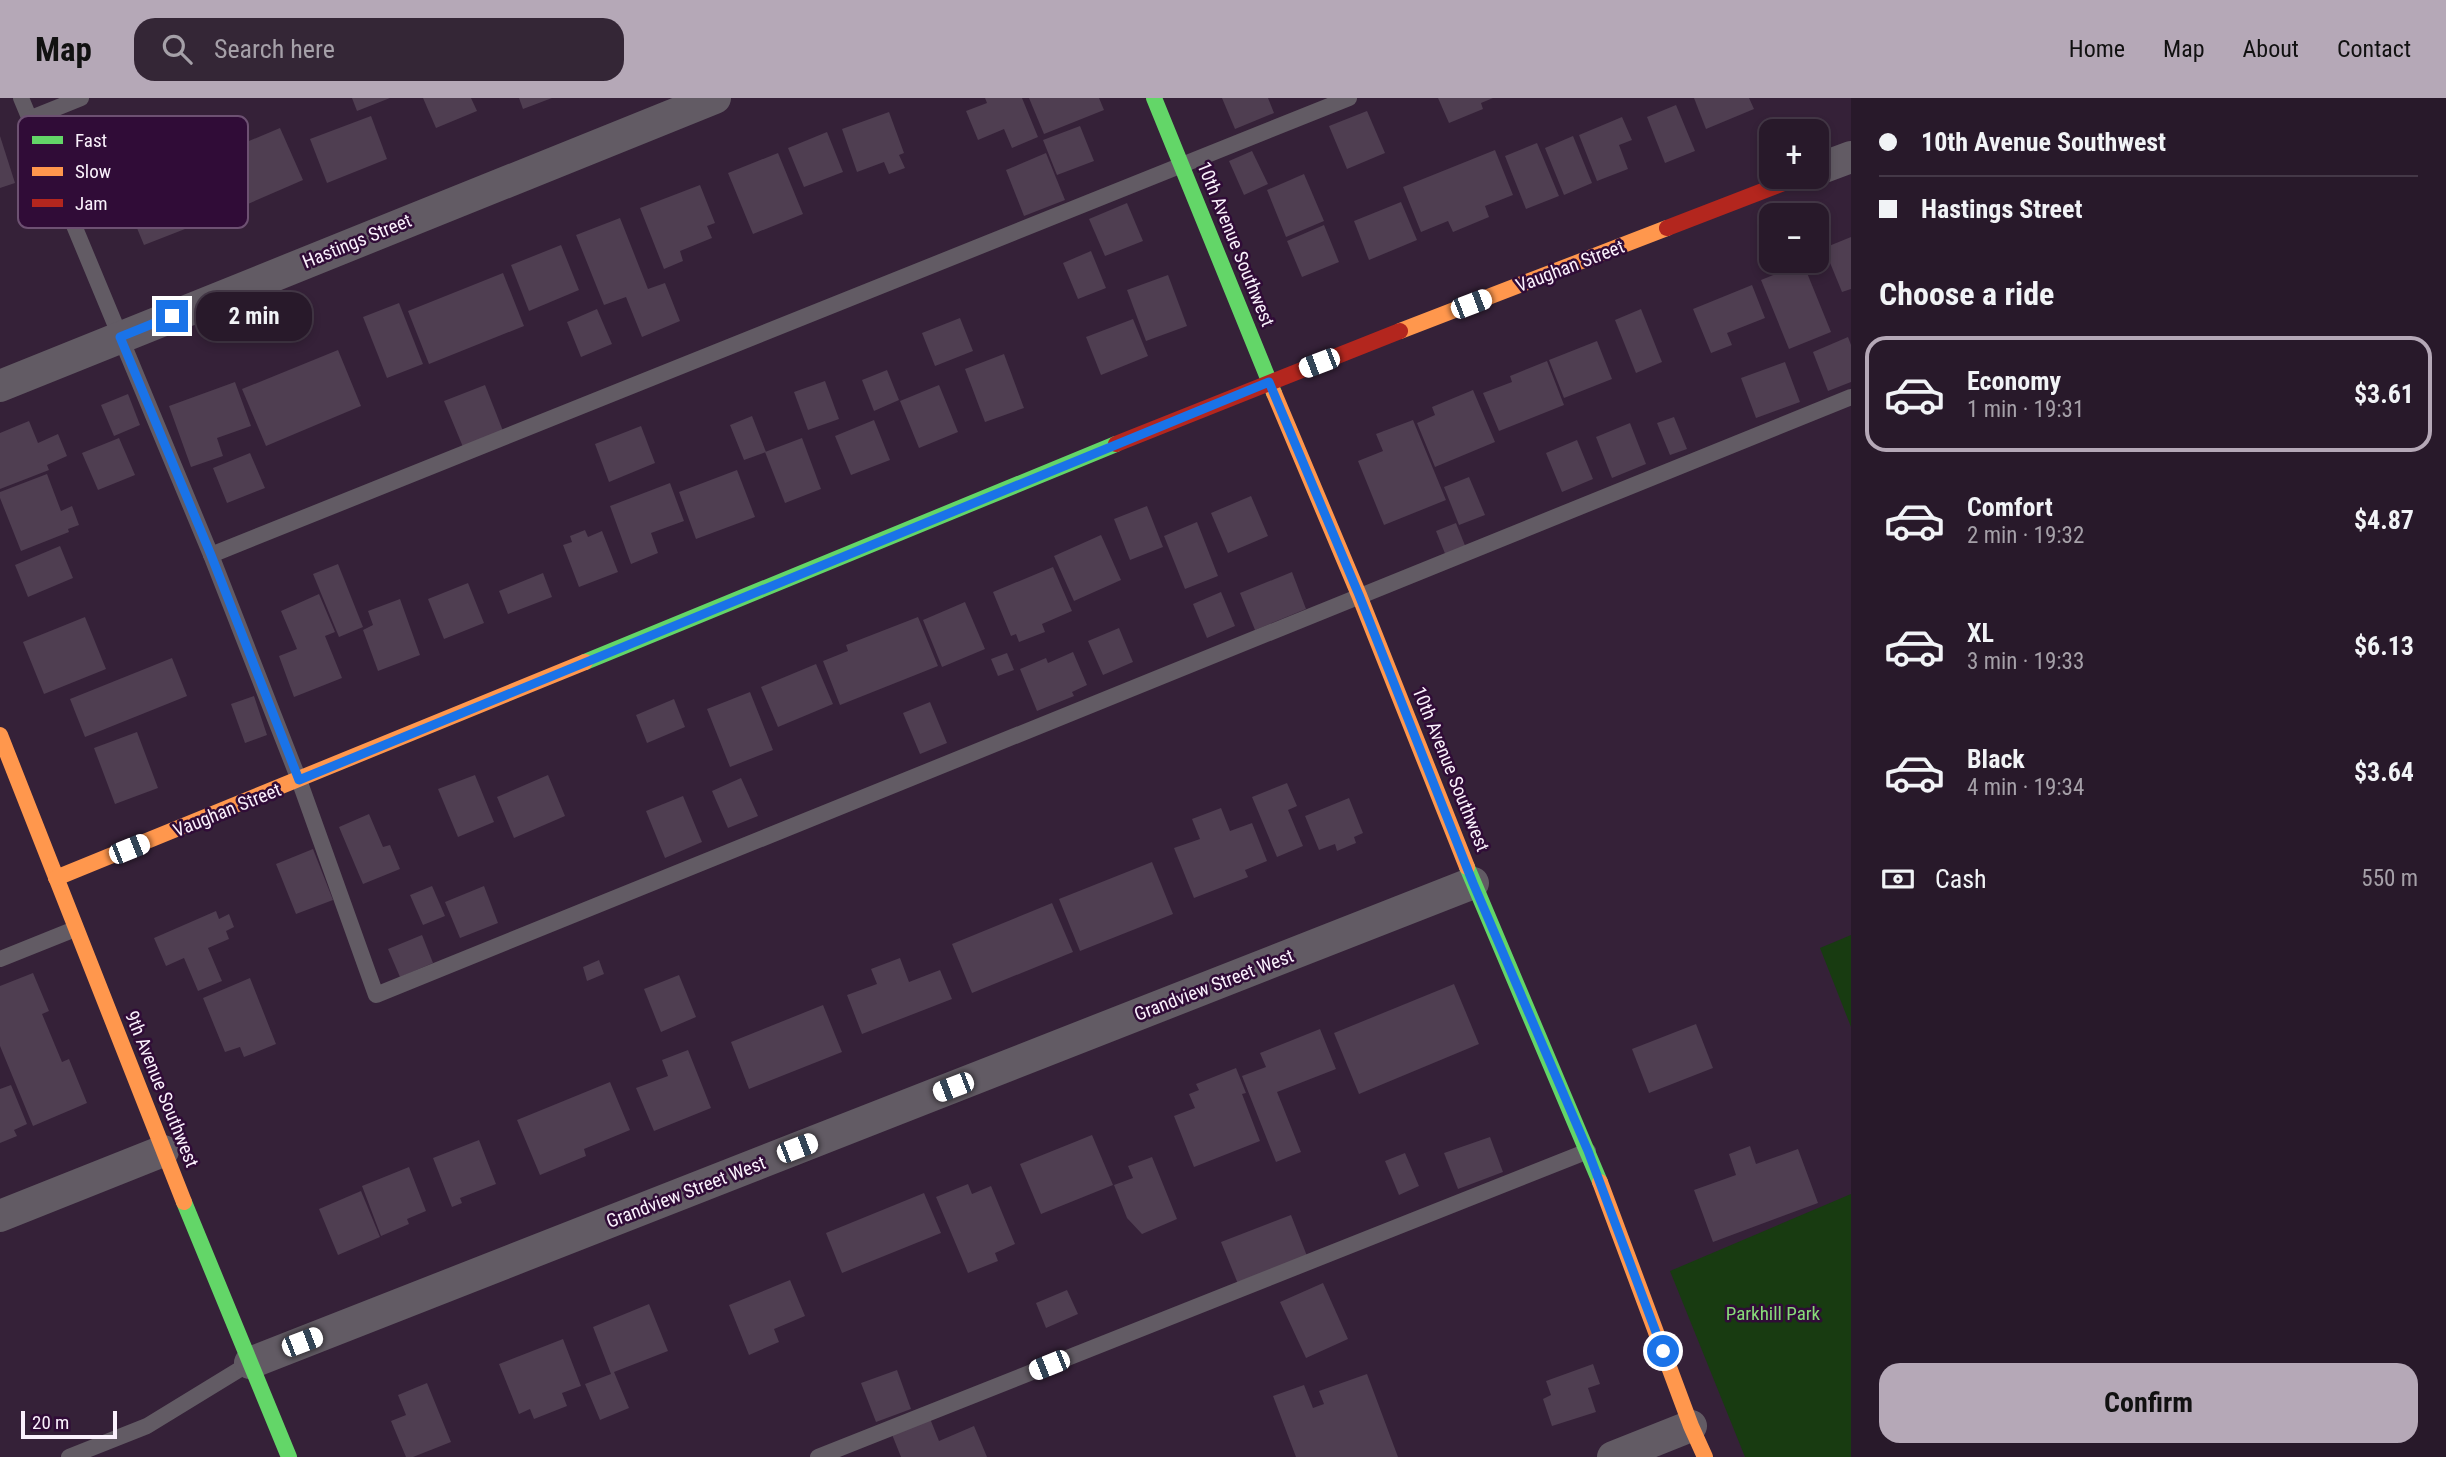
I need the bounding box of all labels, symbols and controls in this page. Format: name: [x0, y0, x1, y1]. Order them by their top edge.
search box: [134, 18, 624, 81]
text: Map: [35, 30, 92, 69]
icon: search: [158, 30, 196, 68]
text: Search here: [214, 34, 335, 64]
text: Home: [2069, 35, 2125, 63]
text: Map: [2163, 35, 2205, 63]
text: About: [2243, 35, 2299, 63]
text: Contact: [2337, 35, 2411, 63]
legend: [18, 116, 248, 228]
map controls: [1759, 119, 1829, 273]
button: +: [1759, 119, 1829, 189]
text: 10th Avenue Southwest: [1921, 127, 2166, 157]
text: Fast: [75, 129, 107, 152]
street label: 10th Avenue Southwest: [1192, 158, 1280, 330]
text: Slow: [75, 160, 111, 183]
text: Jam: [75, 192, 108, 215]
text: Hastings Street: [1921, 194, 2082, 224]
button: −: [1759, 203, 1829, 273]
street label: Hastings Street: [299, 209, 415, 273]
street label: Vaughan Street: [1513, 235, 1627, 297]
text: Choose a ride: [1879, 275, 2054, 313]
car: [1448, 287, 1495, 321]
callout: 2 min: [196, 292, 312, 340]
route end: [156, 300, 188, 332]
text: 2 min: [228, 303, 280, 330]
car: [1296, 346, 1343, 380]
icon: car: [1883, 363, 1946, 426]
text: Economy: [1967, 366, 2061, 396]
text: $3.61: [2354, 379, 2414, 409]
text: 1 min · 19:31: [1967, 396, 2084, 423]
icon: car: [1883, 489, 1946, 552]
text: Comfort: [1967, 492, 2053, 522]
text: $4.87: [2354, 505, 2414, 535]
text: 2 min · 19:32: [1967, 522, 2084, 549]
icon: car: [1883, 615, 1946, 678]
text: XL: [1967, 618, 1994, 648]
text: $6.13: [2354, 631, 2414, 661]
text: 3 min · 19:33: [1967, 648, 2084, 675]
street label: 10th Avenue Southwest: [1407, 683, 1495, 855]
icon: car: [1883, 741, 1946, 804]
text: Black: [1967, 744, 2025, 774]
text: $3.64: [2354, 757, 2414, 787]
text: 4 min · 19:34: [1967, 774, 2084, 801]
street label: Vaughan Street: [170, 778, 284, 842]
car: [106, 831, 153, 867]
icon: cash: [1879, 860, 1917, 898]
text: Cash: [1935, 864, 1987, 894]
text: 550 m: [2361, 865, 2418, 892]
street label: Grandview Street West: [1131, 944, 1297, 1026]
street label: 9th Avenue Southwest: [120, 1007, 204, 1171]
car: [930, 1070, 977, 1104]
car: [774, 1131, 821, 1165]
street label: Grandview Street West: [603, 1151, 769, 1233]
park label: Parkhill Park: [1726, 1302, 1821, 1325]
car: [279, 1325, 326, 1359]
route start: [1647, 1335, 1679, 1367]
car: [1026, 1347, 1073, 1383]
button: Confirm: [1879, 1363, 2418, 1443]
scale bar: [21, 1408, 117, 1440]
text: 20 m: [32, 1411, 69, 1434]

